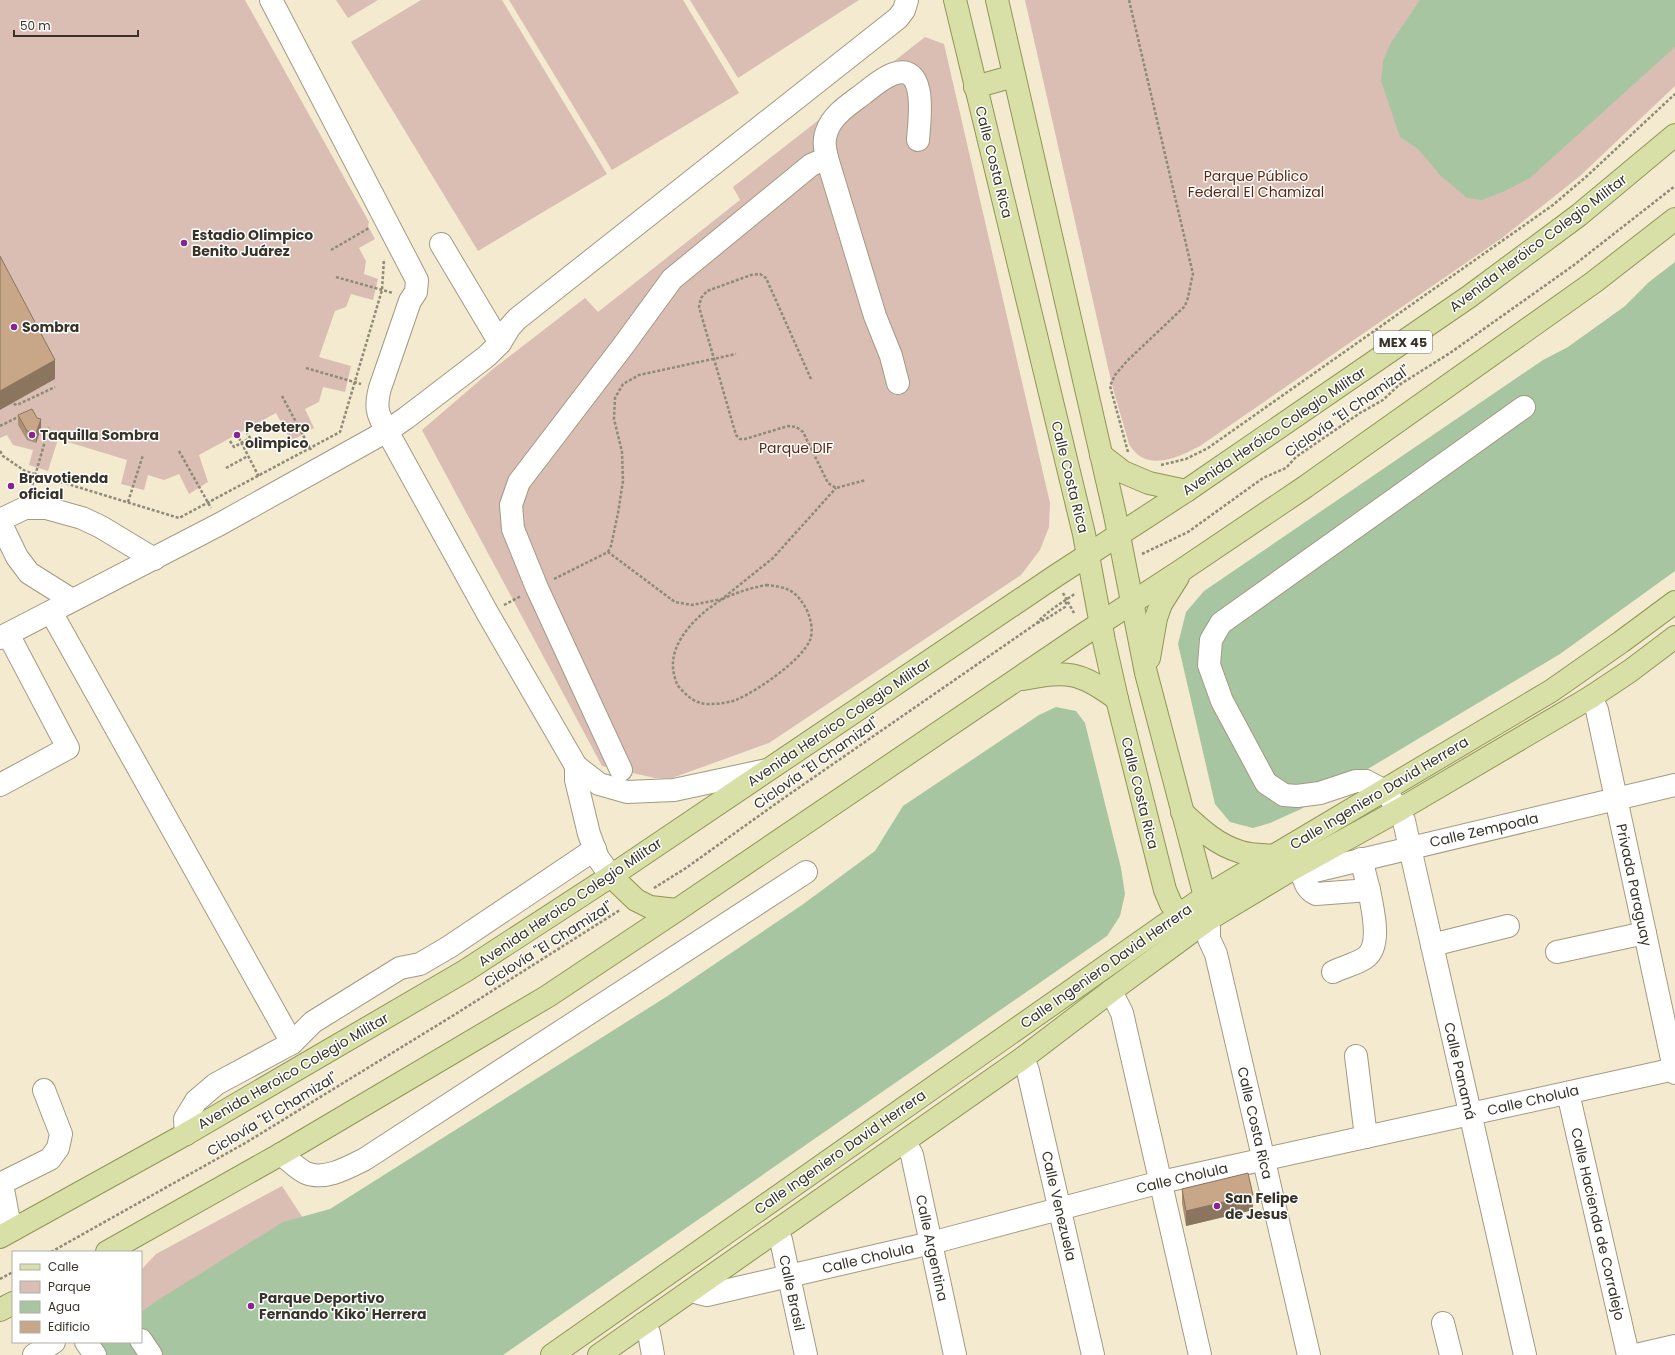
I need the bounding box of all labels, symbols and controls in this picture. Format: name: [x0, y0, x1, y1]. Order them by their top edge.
scale bar: [14, 12, 138, 38]
text: 50 m: [20, 17, 51, 34]
street label: Calle Costa Rica: [970, 104, 1018, 220]
park label: Parque Público Federal El Chamizal: [1188, 166, 1324, 202]
street label: Avenida Heróico Colegio Militar: [1445, 169, 1631, 317]
place label: Estadio Olimpico Benito Juárez: [192, 225, 313, 261]
marker: Estadio Olimpico Benito Juárez: [179, 238, 189, 248]
place label: Sombra: [22, 317, 79, 337]
marker: Sombra: [9, 322, 19, 332]
road number: MEX 45: [1374, 331, 1432, 353]
street label: Ciclovía "El Chamizal": [1280, 360, 1414, 462]
street label: Avenida Heróico Colegio Militar: [1178, 362, 1370, 500]
place label: Pebetero olìmpico: [245, 417, 310, 453]
street label: Calle Costa Rica: [1046, 419, 1094, 535]
place label: Taquilla Sombra: [40, 425, 159, 445]
marker: Taquilla Sombra: [27, 430, 37, 440]
marker: Pebetero olìmpico: [232, 430, 242, 440]
park label: Parque DIF: [759, 438, 833, 458]
place label: Bravotienda oficial: [19, 468, 108, 504]
marker: Bravotienda oficial: [6, 481, 16, 491]
street label: Avenida Heroico Colegio Militar: [743, 653, 935, 791]
street label: Ciclovía "El Chamizal": [749, 712, 883, 814]
street label: Calle Ingeniero David Herrera: [1286, 732, 1472, 854]
street label: Calle Costa Rica: [1116, 735, 1164, 851]
street label: Calle Zempoala: [1428, 808, 1540, 852]
street label: Privada Paraguay: [1611, 822, 1657, 948]
street label: Avenida Heroico Colegio Militar: [474, 833, 666, 971]
street label: Ciclovía "El Chamizal": [480, 896, 616, 992]
street label: Calle Ingeniero David Herrera: [1016, 899, 1196, 1033]
street label: Avenida Heroico Colegio Militar: [194, 1008, 392, 1134]
street label: Calle Panamá: [1439, 1020, 1481, 1122]
street label: Calle Costa Rica: [1232, 1065, 1278, 1181]
street label: Ciclovía "El Chamizal": [203, 1067, 341, 1161]
street label: Calle Cholula: [1485, 1080, 1581, 1120]
street label: Calle Ingeniero David Herrera: [750, 1085, 930, 1219]
street label: Calle Hacienda de Corralejo: [1566, 1126, 1630, 1322]
street label: Calle Venezuela: [1037, 1149, 1081, 1263]
street label: Calle Cholula: [1134, 1158, 1230, 1198]
place label: San Felipe de Jesus: [1225, 1188, 1299, 1224]
street label: Calle Argentina: [911, 1193, 953, 1303]
marker: San Felipe de Jesus: [1212, 1201, 1222, 1211]
street label: Calle Cholula: [820, 1238, 916, 1278]
legend: [12, 1251, 142, 1343]
street label: Calle Brasil: [774, 1253, 810, 1333]
text: Calle: [48, 1258, 79, 1275]
text: Parque: [48, 1278, 91, 1295]
place label: Parque Deportivo Fernando 'Kiko' Herrera: [259, 1288, 427, 1324]
text: Agua: [48, 1298, 80, 1315]
marker: Parque Deportivo Fernando 'Kiko' Herrera: [246, 1301, 256, 1311]
text: Edificio: [48, 1318, 90, 1335]

